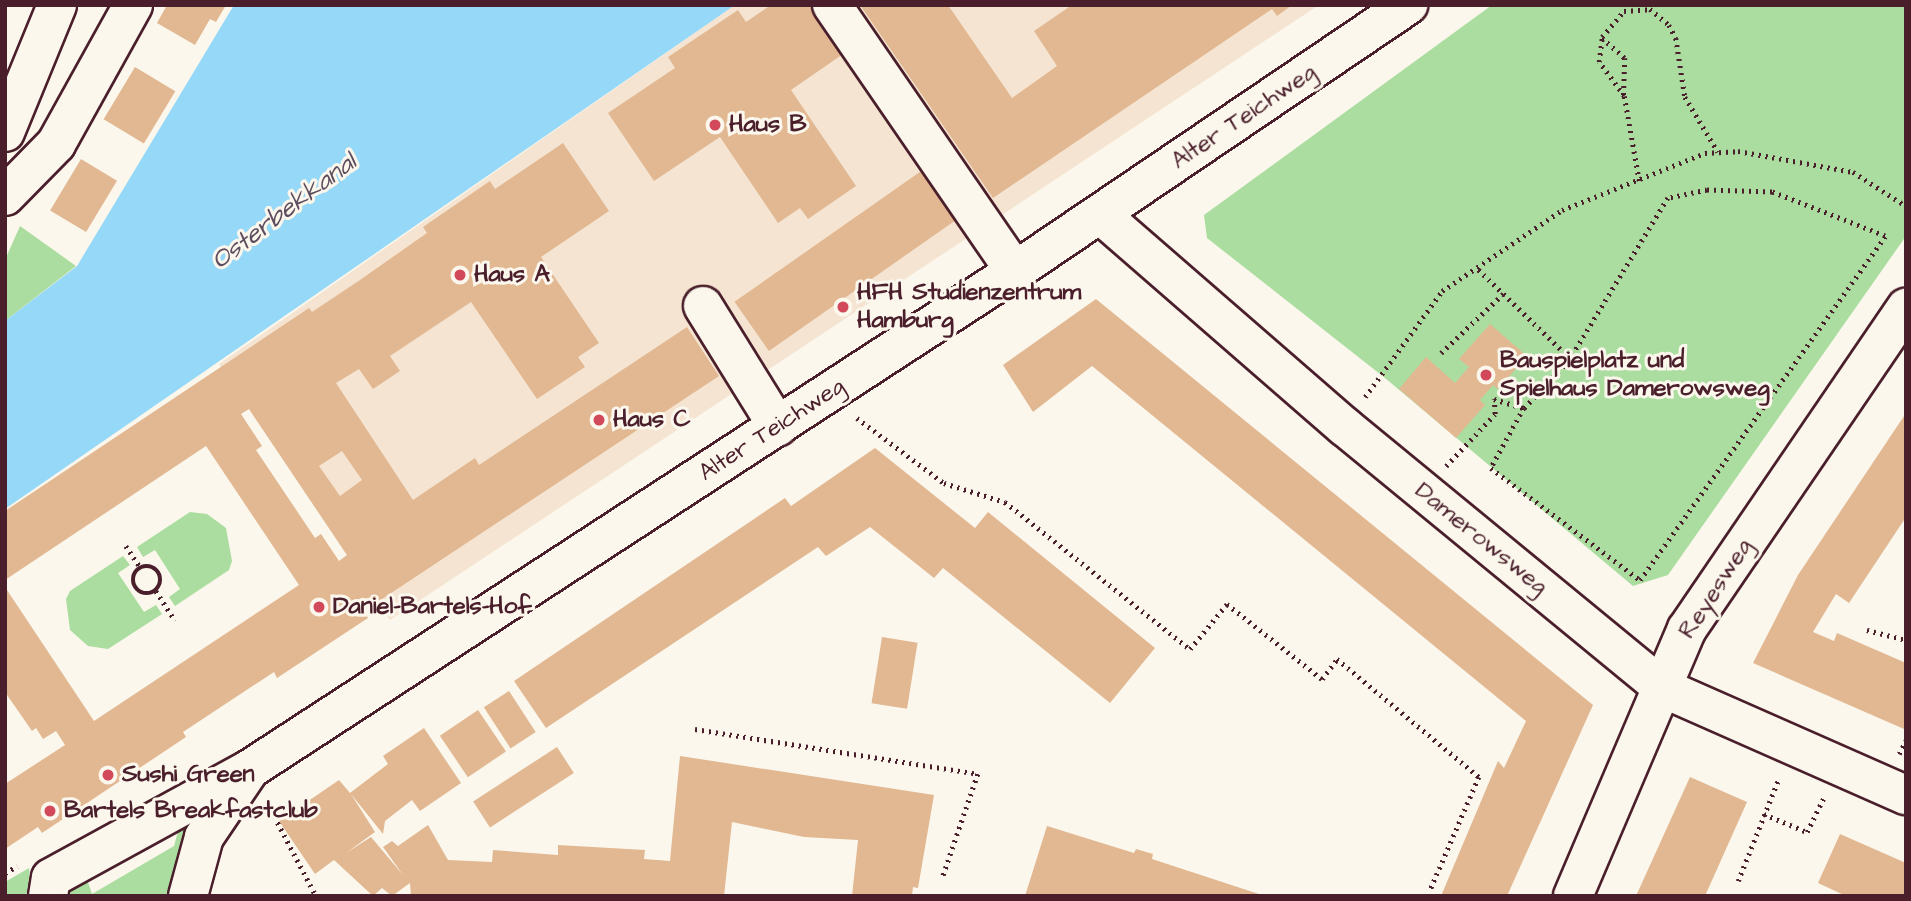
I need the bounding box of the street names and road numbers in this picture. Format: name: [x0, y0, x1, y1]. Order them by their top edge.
street label: Alter Teichweg: [1166, 58, 1322, 176]
street label: Alter Teichweg: [694, 372, 850, 488]
street label: Damerowsweg: [1409, 477, 1553, 601]
street label: Reyesweg: [1673, 534, 1759, 644]

